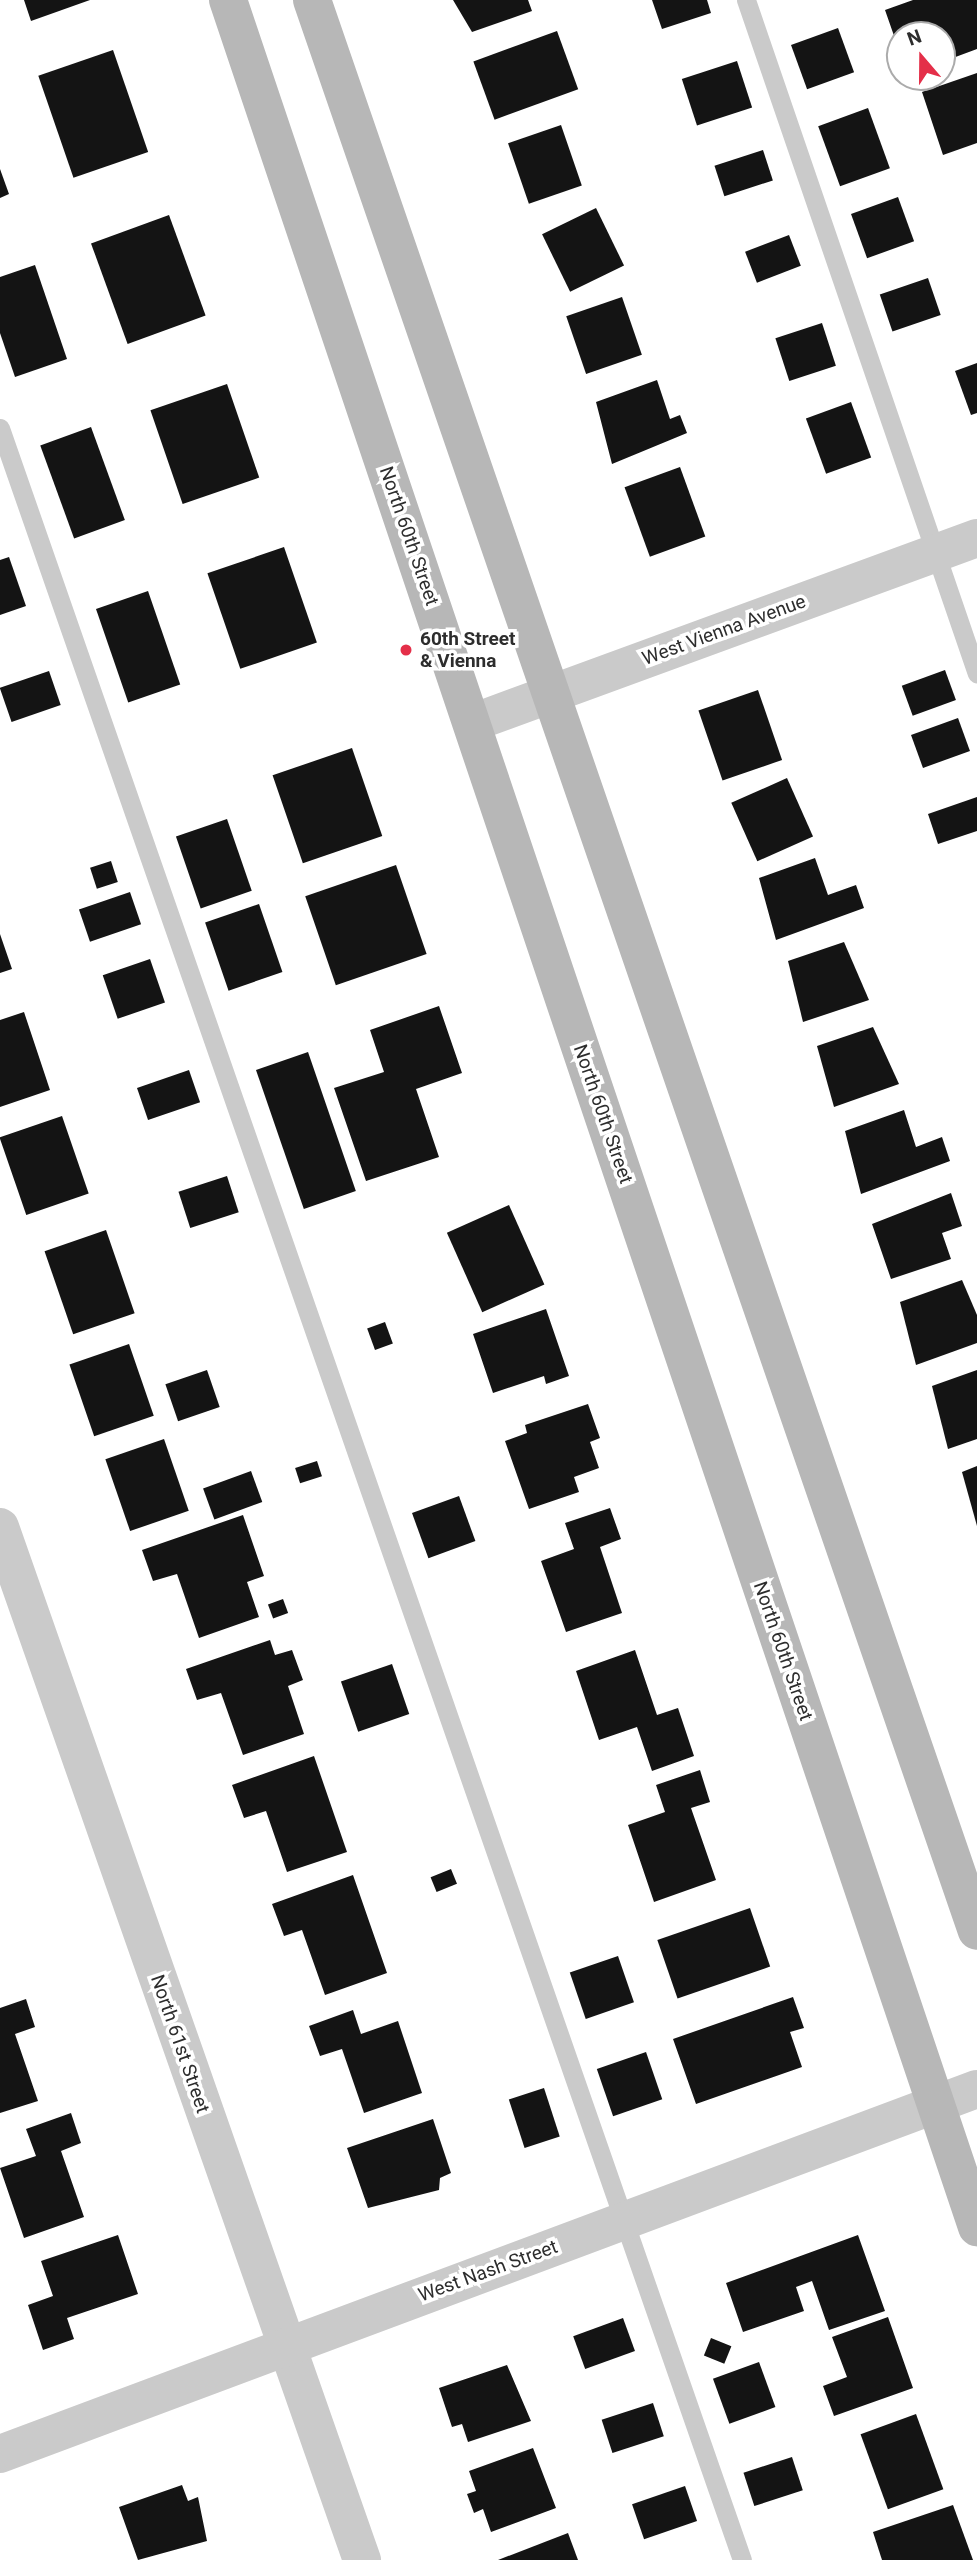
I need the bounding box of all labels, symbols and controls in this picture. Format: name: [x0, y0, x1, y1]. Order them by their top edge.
north arrow: [886, 21, 956, 91]
text: N: [904, 25, 925, 51]
street label: North 60th Street: [375, 463, 443, 609]
street label: West Vienna Avenue: [639, 590, 809, 670]
place label: 60th Street & Vienna: [420, 628, 515, 672]
marker: 60th Street & Vienna: [398, 642, 414, 658]
street label: North 60th Street: [569, 1041, 637, 1187]
street label: North 60th Street: [749, 1578, 817, 1724]
street label: North 61st Street: [146, 1972, 214, 2116]
street label: West Nash Street: [415, 2235, 561, 2307]

